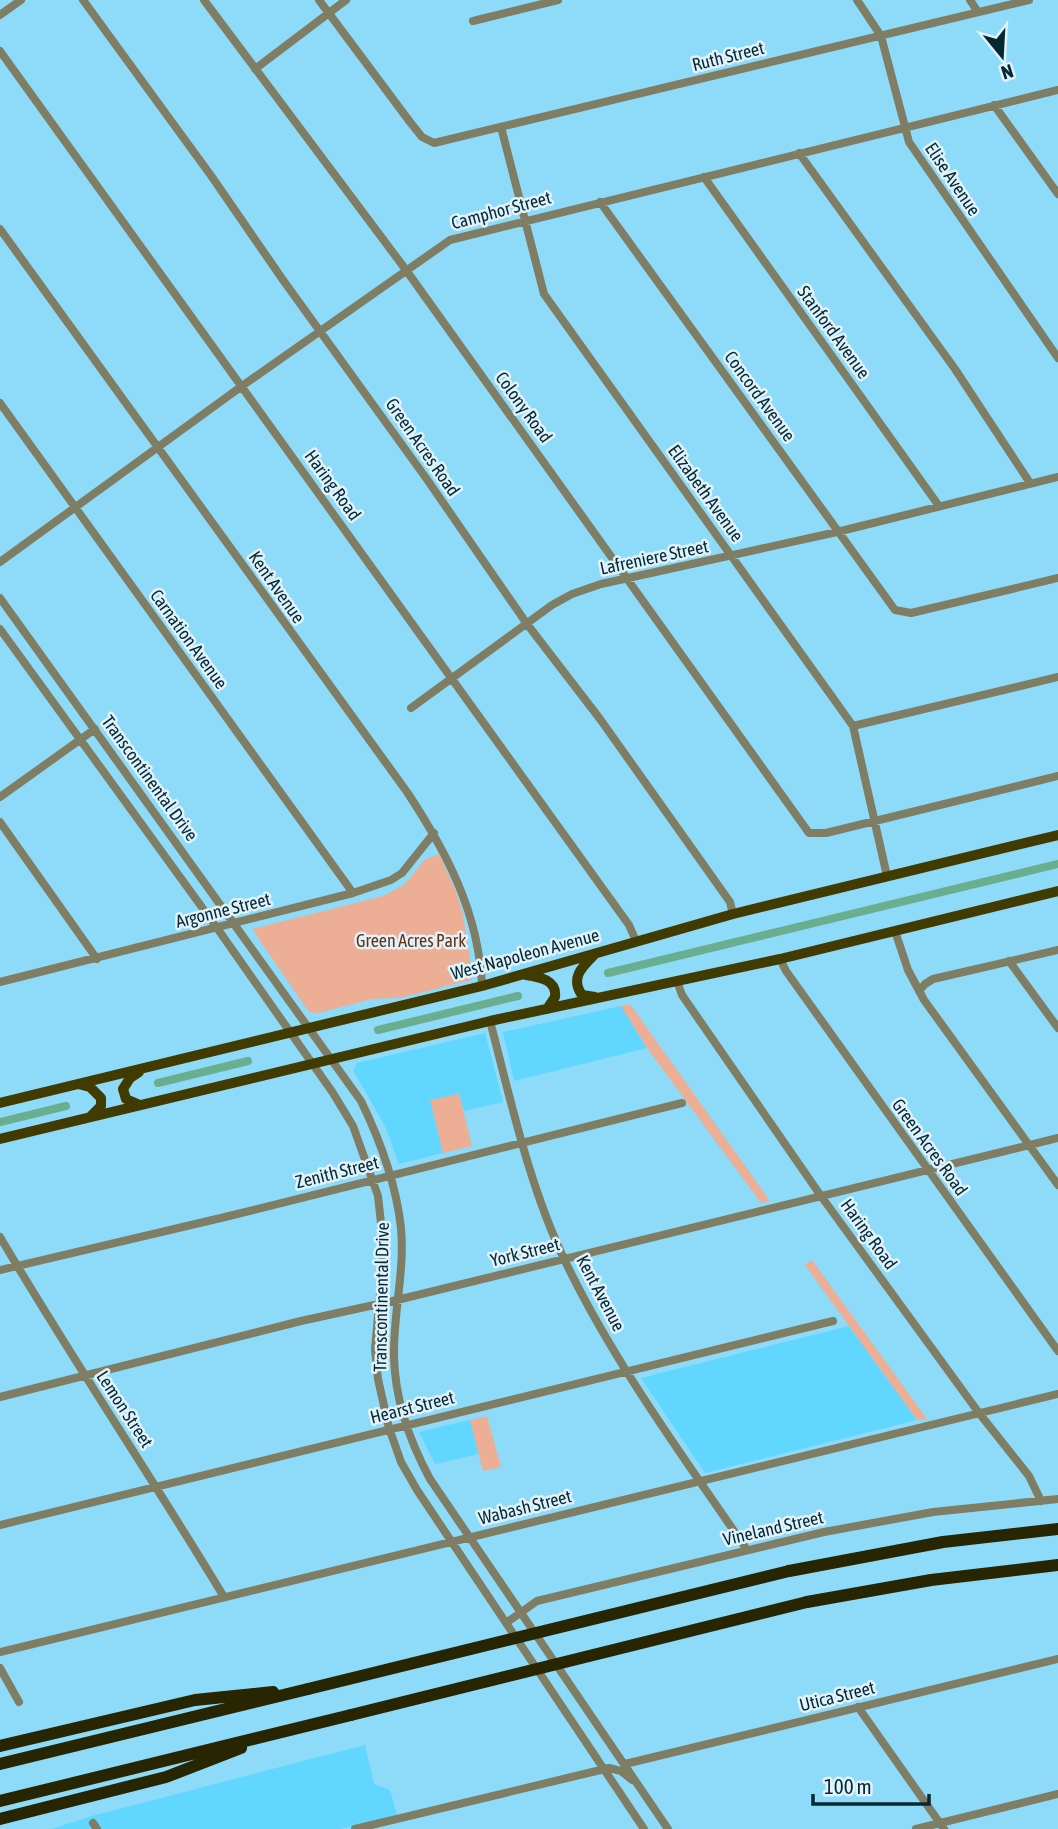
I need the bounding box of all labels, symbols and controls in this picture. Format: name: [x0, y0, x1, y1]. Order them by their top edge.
north arrow: [967, 21, 1037, 91]
street label: Ruth Street: [690, 37, 766, 75]
text: N: [999, 60, 1016, 84]
street label: Elise Avenue: [921, 139, 985, 219]
street label: Camphor Street: [449, 187, 553, 233]
street label: Stanford Avenue: [793, 282, 875, 382]
street label: Concord Avenue: [720, 347, 800, 445]
street label: Colony Road: [491, 367, 557, 447]
street label: Green Acres Road: [382, 394, 464, 500]
street label: Elizabeth Avenue: [664, 441, 748, 545]
street label: Haring Road: [301, 446, 365, 524]
street label: Lafreniere Street: [598, 535, 710, 579]
street label: Kent Avenue: [245, 547, 309, 627]
street label: Carnation Avenue: [146, 585, 232, 693]
street label: Transcontinental Drive: [97, 711, 203, 845]
street label: Argonne Street: [173, 888, 273, 932]
street label: West Napoleon Avenue: [448, 924, 602, 984]
park label: Green Acres Park: [356, 930, 466, 951]
street label: Green Acres Road: [888, 1095, 972, 1199]
street label: Zenith Street: [293, 1152, 381, 1192]
street label: Haring Road: [837, 1195, 901, 1273]
street label: Transcontinental Drive: [369, 1222, 393, 1372]
street label: York Street: [488, 1233, 562, 1271]
street label: Kent Avenue: [572, 1251, 630, 1335]
street label: Lemon Street: [92, 1367, 158, 1451]
street label: Hearst Street: [368, 1386, 456, 1428]
street label: Wabash Street: [476, 1485, 574, 1529]
street label: Vineland Street: [721, 1506, 825, 1550]
street label: Utica Street: [797, 1677, 877, 1715]
scale bar: [813, 1762, 928, 1806]
text: 100 m: [824, 1774, 872, 1798]

